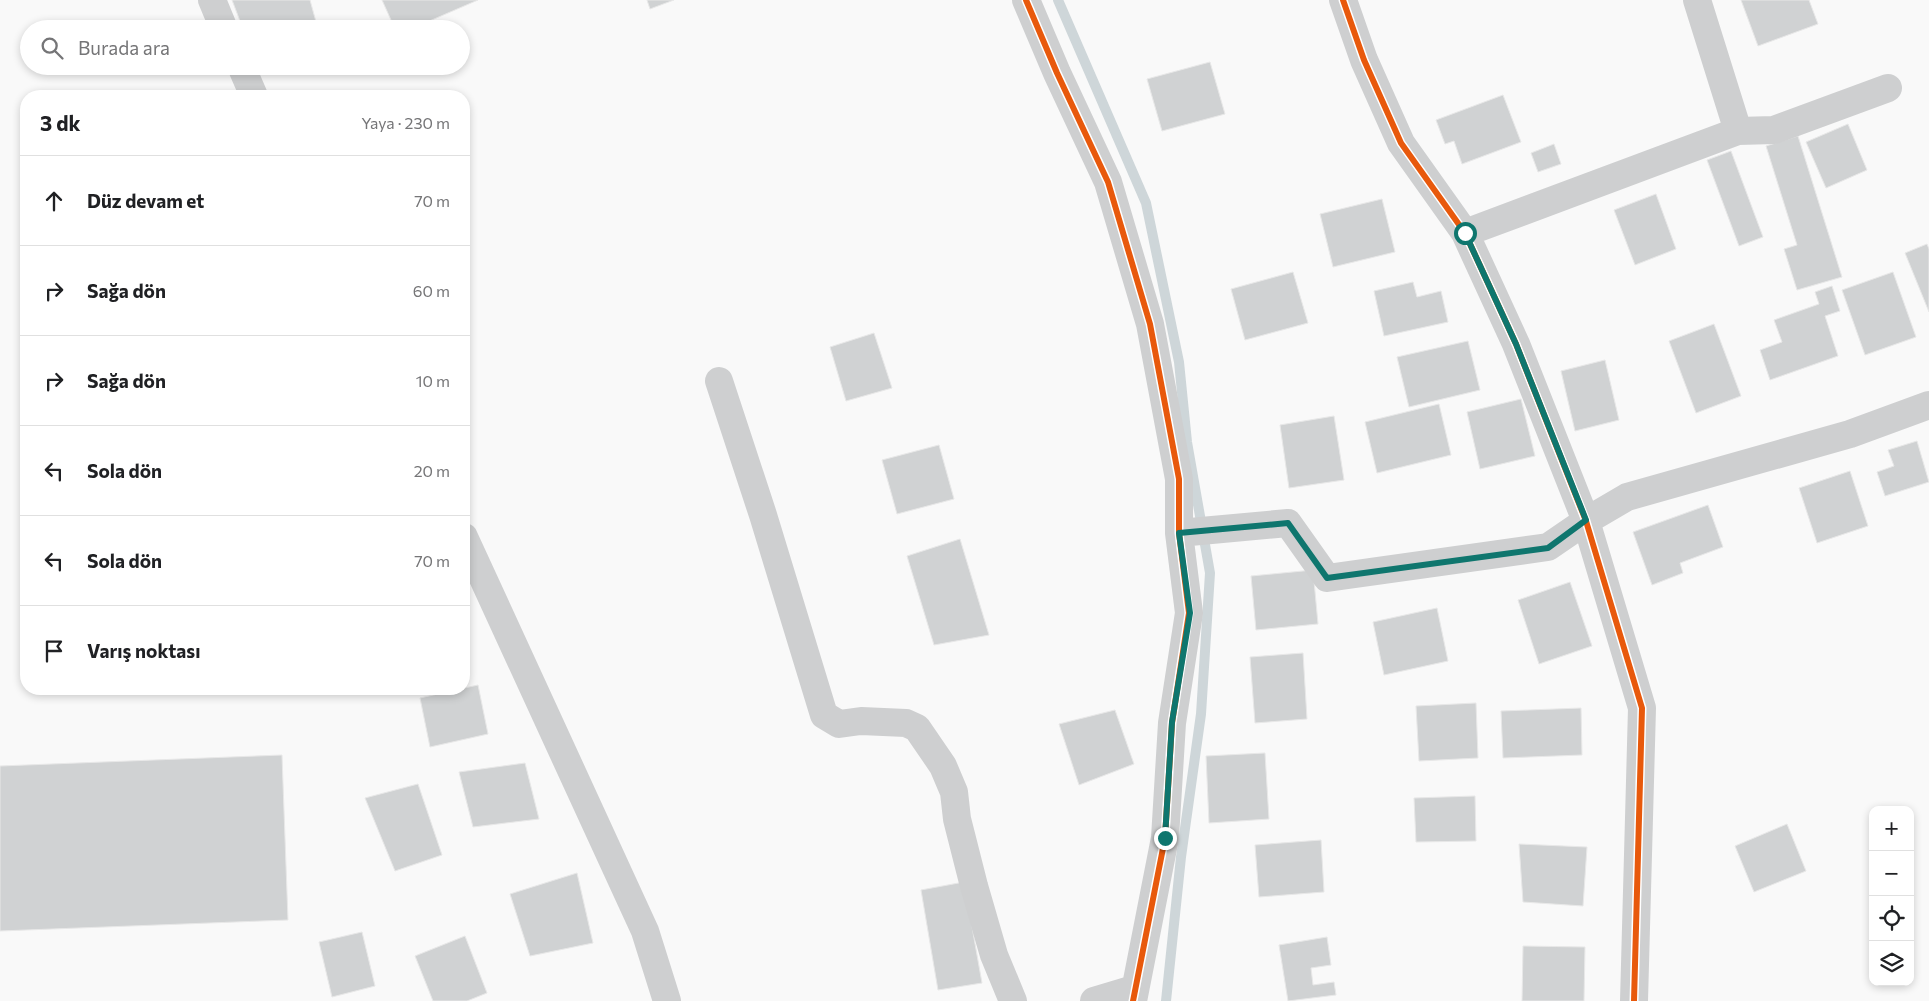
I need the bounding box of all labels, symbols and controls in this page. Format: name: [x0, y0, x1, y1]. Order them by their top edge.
search box: [20, 20, 470, 75]
icon: search: [38, 34, 66, 62]
text: Burada ara: [78, 36, 170, 59]
text: 3 dk: [40, 110, 81, 135]
text: Yaya · 230 m: [361, 113, 450, 132]
icon: ahead: [40, 187, 68, 215]
text: Düz devam et: [87, 189, 204, 212]
text: 70 m: [414, 191, 450, 210]
route start: [1454, 222, 1477, 245]
icon: right: [40, 277, 68, 305]
text: Sağa dön: [87, 279, 166, 302]
text: 60 m: [413, 281, 450, 300]
icon: right: [40, 367, 68, 395]
text: Sağa dön: [87, 369, 166, 392]
text: 10 m: [416, 371, 450, 390]
icon: left: [40, 457, 68, 485]
text: Sola dön: [87, 459, 162, 482]
text: 20 m: [414, 461, 450, 480]
icon: left: [40, 547, 68, 575]
text: Sola dön: [87, 549, 162, 572]
text: 70 m: [414, 551, 450, 570]
icon: arrive: [40, 637, 68, 665]
text: Varış noktası: [87, 639, 200, 662]
map controls: [1869, 806, 1914, 986]
button: +: [1869, 806, 1914, 851]
route end: [1154, 827, 1177, 850]
button: −: [1869, 851, 1914, 896]
button: locate: [1869, 896, 1914, 941]
button: layers: [1869, 941, 1914, 986]

